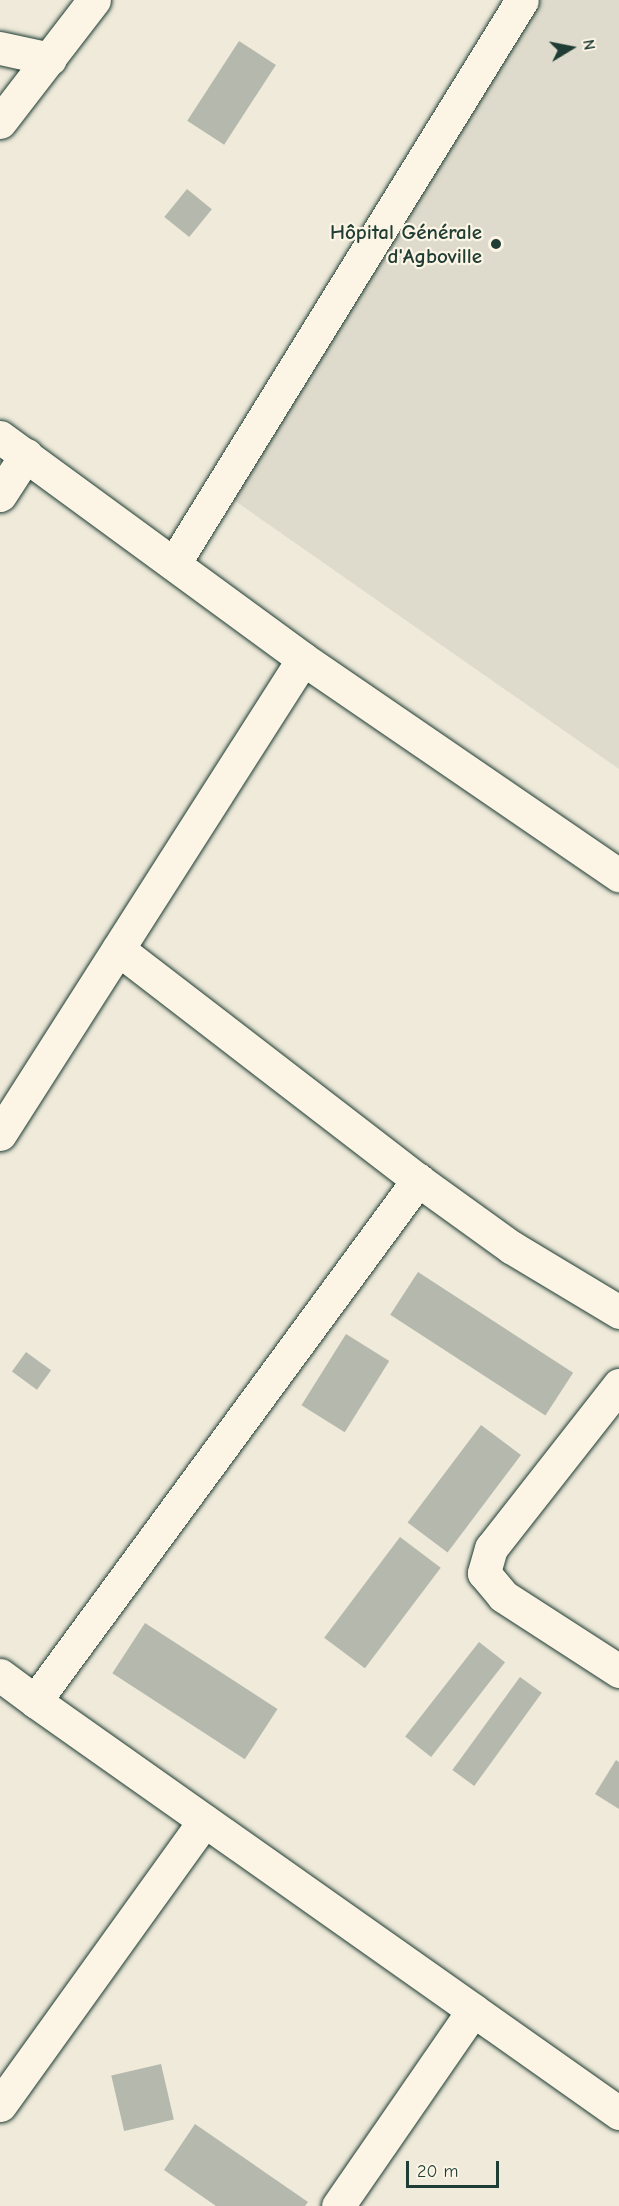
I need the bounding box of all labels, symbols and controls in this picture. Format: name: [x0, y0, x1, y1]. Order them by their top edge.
north arrow: [541, 18, 601, 78]
text: N: [579, 38, 598, 52]
place label: Hôpital Générale d'Agboville: [330, 219, 482, 269]
marker: Hôpital Générale d'Agboville: [487, 235, 505, 253]
scale bar: [409, 2149, 502, 2187]
text: 20 m: [417, 2161, 458, 2182]

